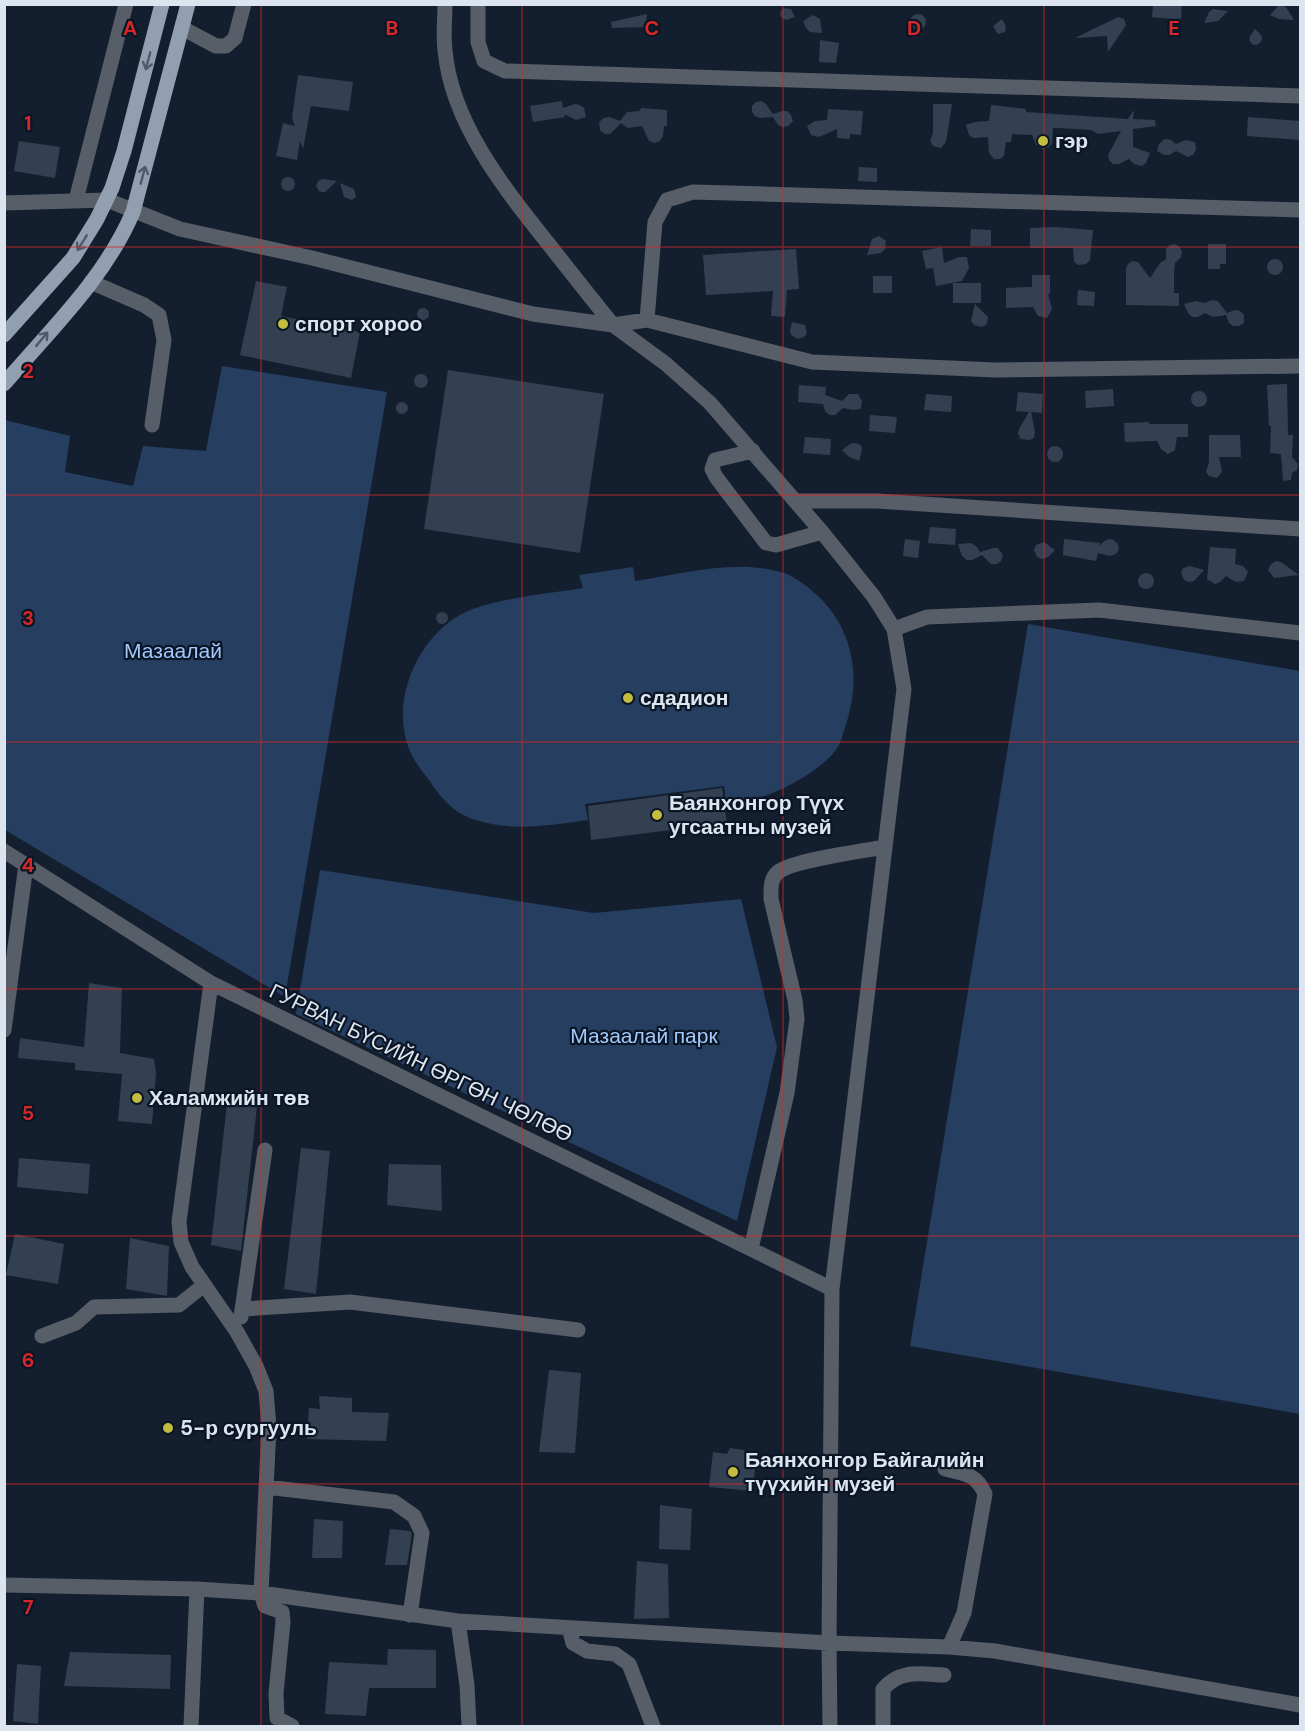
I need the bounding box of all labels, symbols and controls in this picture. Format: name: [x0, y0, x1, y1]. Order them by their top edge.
text: A: [123, 15, 137, 41]
text: B: [386, 15, 398, 41]
text: C: [645, 15, 659, 41]
text: D: [907, 15, 921, 41]
text: E: [1168, 15, 1180, 41]
one-way arrow: [141, 51, 153, 70]
text: 1: [24, 110, 32, 136]
place label: гэр: [1055, 127, 1088, 155]
marker: гэр: [1036, 134, 1050, 148]
one-way arrow: [138, 166, 149, 185]
one-way arrow: [76, 235, 89, 252]
place label: спорт хороо: [295, 310, 422, 338]
marker: спорт хороо: [276, 317, 290, 331]
one-way arrow: [36, 331, 49, 347]
text: 2: [22, 358, 34, 384]
text: 3: [22, 605, 34, 631]
park label: Мазаалай: [124, 637, 222, 665]
place label: сдадион: [640, 684, 728, 712]
marker: сдадион: [621, 691, 635, 705]
place label: Баянхонгор Түүх угсаатны музей: [669, 789, 845, 841]
marker: Баянхонгор Түүх угсаатны музей: [650, 808, 664, 822]
text: 4: [22, 852, 35, 878]
street label: ГУРВАН БҮСИЙН ӨРГӨН ЧӨЛӨӨ: [265, 977, 577, 1149]
park label: Мазаалай парк: [570, 1022, 718, 1050]
place label: Халамжийн төв: [149, 1084, 310, 1112]
marker: Халамжийн төв: [130, 1091, 144, 1105]
text: 5: [22, 1100, 34, 1126]
text: 6: [22, 1347, 34, 1373]
place label: 5-р сургууль: [180, 1414, 317, 1442]
marker: 5-р сургууль: [161, 1421, 175, 1435]
place label: Баянхонгор Байгалийн түүхийн музей: [745, 1446, 984, 1498]
marker: Баянхонгор Байгалийн түүхийн музей: [726, 1465, 740, 1479]
text: 7: [23, 1594, 34, 1620]

